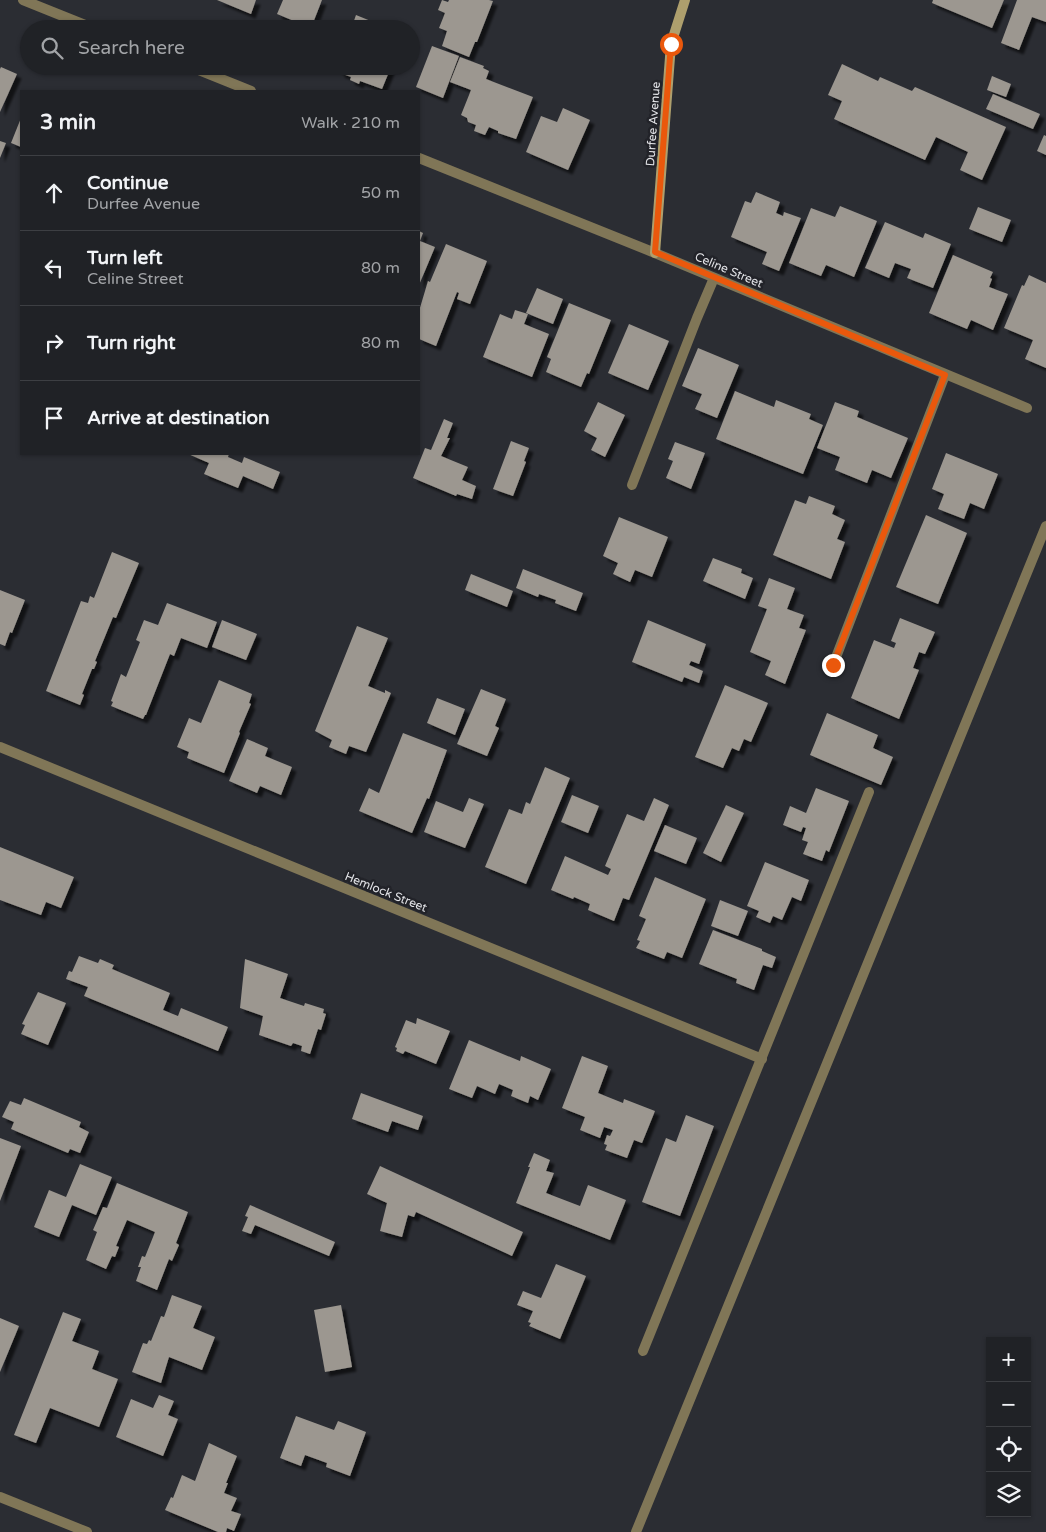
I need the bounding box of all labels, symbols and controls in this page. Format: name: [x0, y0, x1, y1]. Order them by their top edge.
search box: [20, 20, 420, 75]
route start: [660, 33, 683, 56]
icon: search: [38, 34, 66, 62]
text: Search here: [78, 37, 185, 59]
street label: Durfee Avenue: [643, 81, 663, 167]
text: 3 min: [40, 110, 96, 135]
text: Walk · 210 m: [301, 113, 400, 133]
text: Continue: [87, 172, 169, 194]
icon: ahead: [40, 179, 68, 207]
text: 50 m: [361, 183, 400, 203]
text: Durfee Avenue: [87, 194, 200, 214]
text: Turn left: [87, 247, 163, 269]
street label: Celine Street: [693, 249, 765, 291]
icon: left: [40, 254, 68, 282]
text: 80 m: [361, 258, 400, 278]
text: Celine Street: [87, 269, 184, 289]
icon: right: [40, 329, 68, 357]
text: Turn right: [87, 332, 175, 354]
text: 80 m: [361, 333, 400, 353]
icon: arrive: [40, 404, 68, 432]
text: Arrive at destination: [87, 407, 270, 429]
route end: [822, 654, 845, 677]
street label: Hemlock Street: [343, 869, 429, 915]
map controls: [986, 1337, 1031, 1517]
button: +: [986, 1337, 1031, 1382]
button: −: [986, 1382, 1031, 1427]
button: locate: [986, 1427, 1031, 1472]
button: layers: [986, 1472, 1031, 1517]

